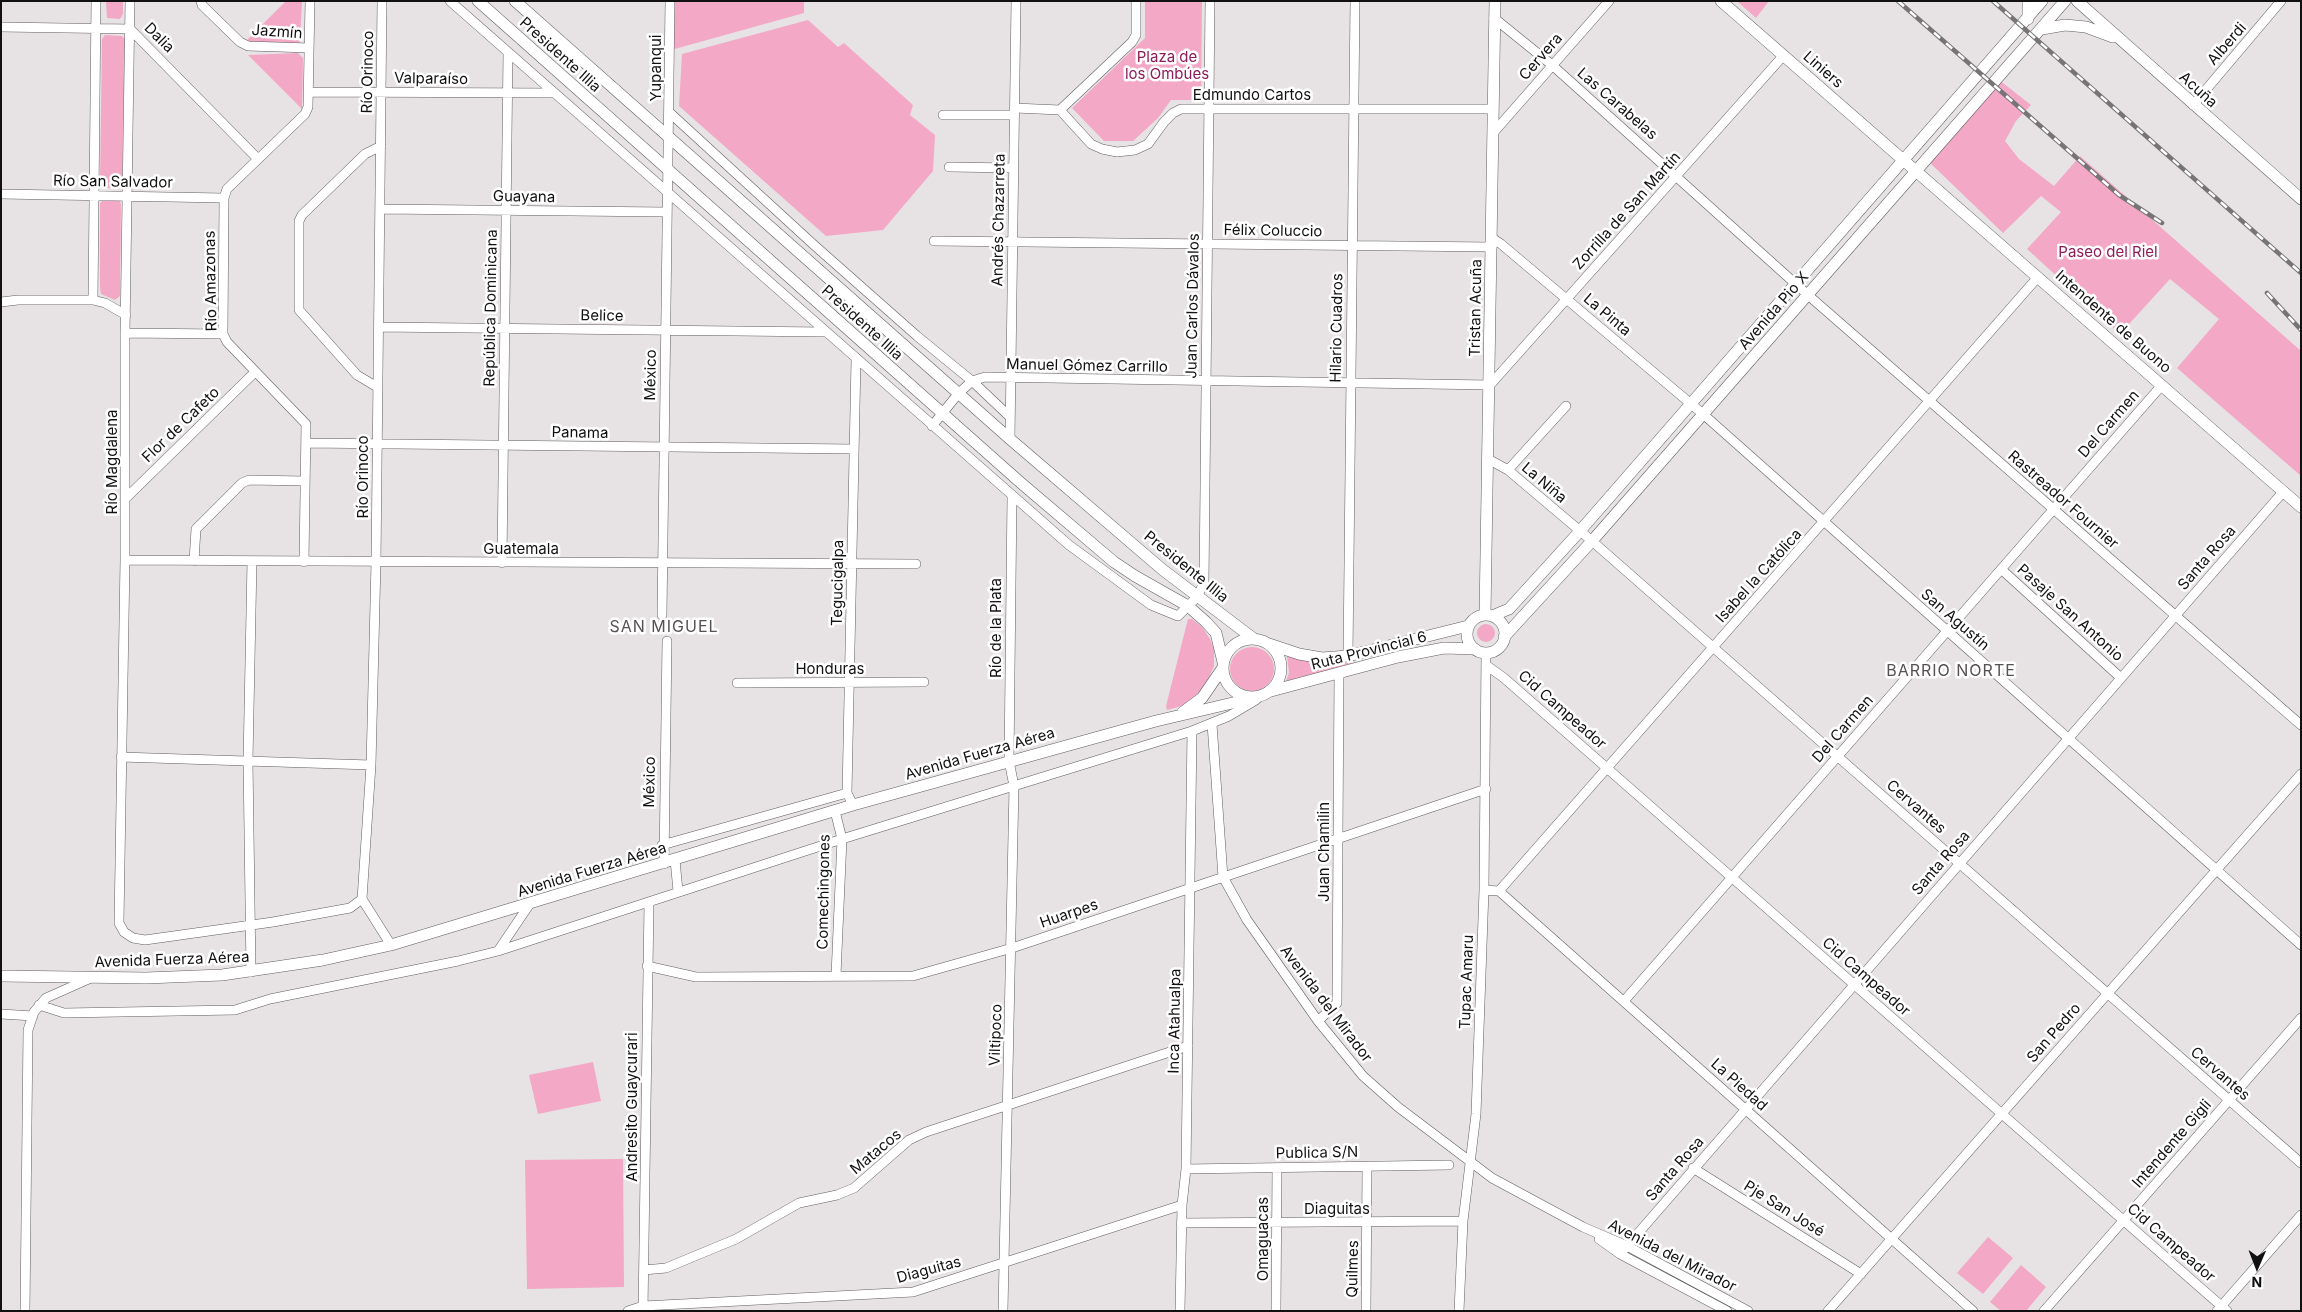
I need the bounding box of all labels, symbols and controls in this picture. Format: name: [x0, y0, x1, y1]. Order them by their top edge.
street label: Presidente Illia: [516, 14, 604, 96]
street label: Dalia: [140, 19, 178, 57]
street label: Alberdi: [2204, 19, 2250, 69]
street label: Jazmín: [251, 21, 303, 43]
street label: Río Orinoco: [358, 30, 378, 114]
street label: Cervera: [1516, 30, 1566, 84]
street label: Yupanqui: [647, 35, 665, 101]
park label: Plaza de los Ombúes: [1125, 48, 1209, 83]
street label: Liniers: [1799, 48, 1847, 92]
street label: Las Carabelas: [1573, 64, 1661, 144]
street label: Acuña: [2175, 68, 2221, 112]
street label: Valparaíso: [394, 69, 468, 89]
street label: Edmundo Cartos: [1193, 86, 1311, 104]
street label: Zorrilla de San Martín: [1569, 148, 1685, 274]
street label: Andrés Chazarreta: [989, 153, 1009, 287]
street label: Río San Salvador: [53, 172, 173, 192]
street label: Guayana: [493, 187, 555, 207]
street label: Félix Coluccio: [1223, 221, 1323, 241]
street label: República Dominicana: [481, 229, 501, 387]
street label: Río Amazonas: [201, 231, 221, 331]
street label: Juan Carlos Dávalos: [1183, 233, 1203, 379]
park label: Paseo del Riel: [2058, 243, 2158, 261]
street label: Tristan Acuña: [1466, 259, 1486, 357]
street label: Intendente de Buono: [2051, 267, 2175, 377]
street label: Avenida Pio X: [1735, 268, 1813, 354]
street label: Hilario Cuadros: [1327, 273, 1347, 383]
street label: Presidente Illia: [818, 282, 906, 364]
street label: La Pinta: [1580, 290, 1634, 340]
street label: Belice: [580, 307, 624, 325]
street label: México: [642, 349, 660, 401]
street label: Manuel Gómez Carrillo: [1006, 356, 1168, 376]
street label: Flor de Cafeto: [139, 384, 223, 466]
street label: Del Carmen: [2075, 387, 2143, 461]
street label: Río Magdalena: [103, 410, 121, 514]
street label: Panama: [551, 424, 609, 442]
street label: Río Orinoco: [354, 436, 372, 518]
street label: Rastreador Fournier: [2004, 447, 2122, 553]
street label: La Niña: [1518, 459, 1570, 507]
street label: Santa Rosa: [2174, 522, 2240, 594]
street label: Isabel la Católica: [1712, 525, 1806, 627]
street label: Presidente Illia: [1140, 528, 1232, 606]
street label: Guatemala: [483, 540, 559, 558]
street label: Tegucigalpa: [828, 540, 848, 626]
street label: Pasaje San Antonio: [2013, 561, 2127, 665]
street label: Río de la Plata: [987, 578, 1005, 678]
street label: San Agustín: [1917, 585, 1993, 655]
district label: SAN MIGUEL: [608, 617, 720, 637]
street label: Ruta Provincial 6: [1309, 628, 1429, 674]
street label: Honduras: [795, 660, 865, 678]
district label: BARRIO NORTE: [1885, 661, 2017, 681]
street label: Cid Campeador: [1514, 667, 1610, 753]
street label: Del Carmen: [1809, 692, 1877, 766]
street label: Avenida Fuerza Aérea: [903, 724, 1057, 784]
street label: México: [641, 756, 659, 808]
street label: Cervantes: [1883, 776, 1949, 838]
street label: Juan Chamilin: [1315, 802, 1333, 902]
street label: Santa Rosa: [1908, 827, 1974, 899]
street label: Comechingones: [814, 834, 834, 950]
street label: Avenida Fuerza Aérea: [515, 839, 669, 901]
street label: Huarpes: [1038, 896, 1100, 932]
street label: Cid Campeador: [1818, 934, 1914, 1020]
street label: Tupac Amaru: [1456, 935, 1478, 1029]
street label: Avenida del Mirador: [1276, 942, 1376, 1066]
street label: Avenida Fuerza Aérea: [94, 948, 250, 972]
street label: Inca Atahualpa: [1165, 968, 1185, 1074]
street label: San Pedro: [2023, 1000, 2085, 1066]
street label: Viltipoco: [986, 1004, 1006, 1066]
street label: Andresito Guaycurari: [623, 1032, 641, 1182]
street label: Cervantes: [2187, 1043, 2253, 1105]
street label: La Piedad: [1707, 1055, 1771, 1115]
street label: Intendente Gigli: [2129, 1096, 2215, 1192]
street label: Matacos: [847, 1126, 905, 1178]
street label: Santa Rosa: [1642, 1133, 1708, 1205]
street label: Publica S/N: [1276, 1143, 1358, 1163]
street label: Pje San José: [1740, 1177, 1828, 1241]
street label: Omaguacas: [1254, 1197, 1272, 1281]
street label: Diaguitas: [1304, 1200, 1370, 1218]
street label: Cid Campeador: [2123, 1200, 2219, 1286]
street label: Avenida del Mirador: [1605, 1216, 1739, 1296]
street label: Quilmes: [1344, 1240, 1362, 1298]
north arrow: [2232, 1242, 2282, 1292]
street label: Diaguitas: [895, 1253, 963, 1287]
text: N: [2251, 1274, 2262, 1291]

